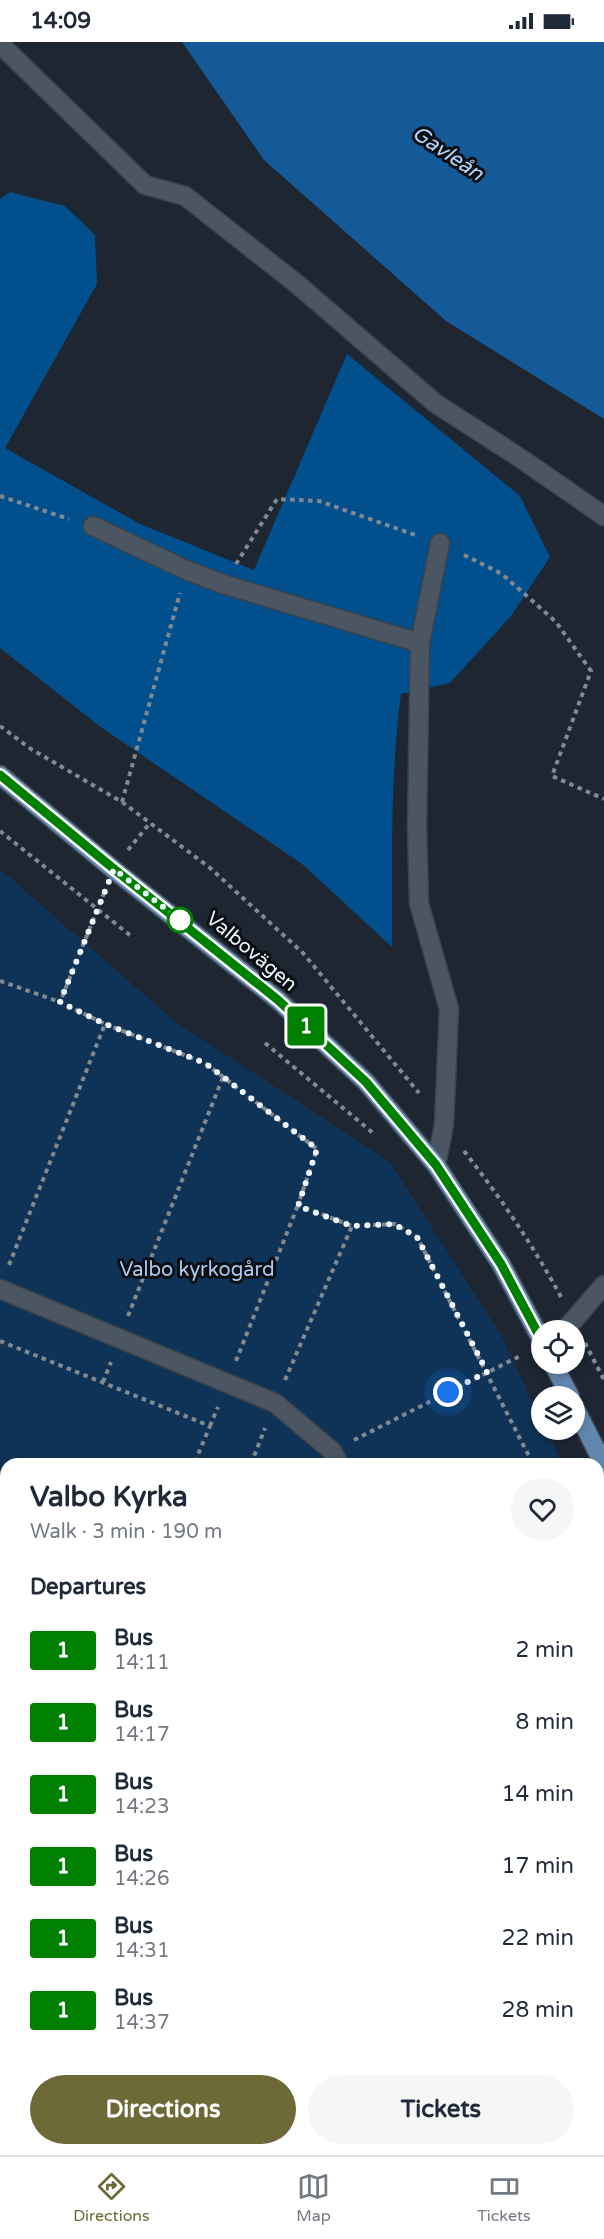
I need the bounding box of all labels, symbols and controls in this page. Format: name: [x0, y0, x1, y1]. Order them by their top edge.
text: 14:09: [30, 8, 91, 34]
water label: Gavleån: [407, 121, 489, 187]
unlabelled marker: [167, 907, 193, 933]
street label: Valbovägen: [201, 907, 302, 997]
line badge: 1: [286, 1006, 326, 1046]
text: 1: [299, 1014, 313, 1039]
park label: Valbo kyrkogård: [120, 1258, 275, 1282]
map controls: [531, 1320, 585, 1440]
button: locate: [531, 1320, 585, 1374]
your location: [433, 1377, 463, 1407]
button: layers: [531, 1386, 585, 1440]
button: heart: [511, 1478, 574, 1541]
text: Valbo Kyrka: [30, 1480, 188, 1514]
text: Walk · 3 min · 190 m: [30, 1520, 222, 1544]
text: Departures: [30, 1574, 146, 1600]
text: Bus: [114, 1625, 153, 1651]
text: 2 min: [515, 1637, 574, 1663]
text: 1: [56, 1638, 70, 1663]
text: 14:11: [114, 1651, 169, 1675]
text: Bus: [114, 1697, 153, 1723]
text: 8 min: [515, 1709, 574, 1735]
text: 1: [56, 1710, 70, 1735]
text: 14:17: [114, 1723, 169, 1747]
text: Bus: [114, 1769, 153, 1795]
text: 14 min: [502, 1781, 574, 1807]
text: 1: [56, 1782, 70, 1807]
text: 14:23: [114, 1795, 169, 1819]
text: Bus: [114, 1841, 153, 1867]
text: 17 min: [502, 1853, 574, 1879]
text: 1: [56, 1854, 70, 1879]
text: 14:26: [114, 1867, 169, 1891]
text: Bus: [114, 1913, 153, 1939]
text: 22 min: [502, 1925, 574, 1951]
text: 1: [56, 1926, 70, 1951]
text: 14:31: [114, 1939, 169, 1963]
text: Bus: [114, 1985, 153, 2011]
text: 28 min: [502, 1997, 574, 2023]
text: 1: [56, 1998, 70, 2023]
text: 14:37: [114, 2011, 169, 2035]
button: Directions: [30, 2075, 296, 2144]
button: Tickets: [308, 2075, 574, 2144]
tab: Directions: [73, 2170, 150, 2226]
tab: Map: [296, 2170, 331, 2226]
tab: Tickets: [477, 2170, 531, 2226]

